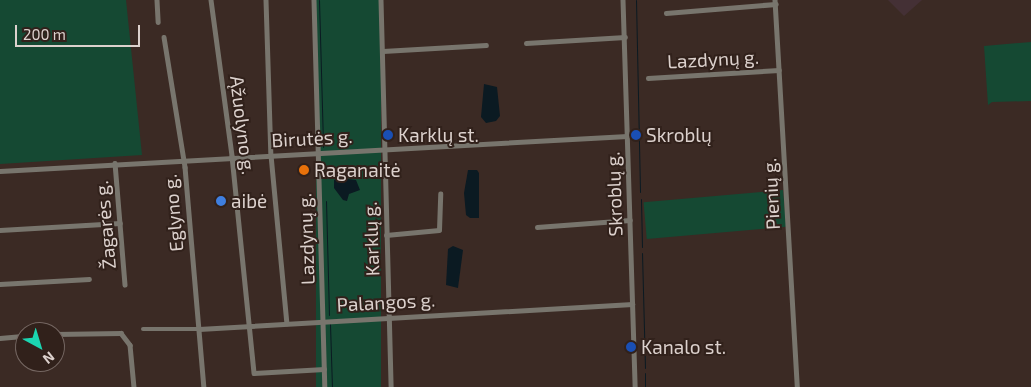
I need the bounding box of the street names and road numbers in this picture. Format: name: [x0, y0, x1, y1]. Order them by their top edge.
street label: Lazdynų g.: [667, 45, 759, 73]
street label: Ąžuolyno g.: [226, 74, 260, 176]
street label: Birutės g.: [271, 124, 353, 152]
street label: Skroblų g.: [601, 151, 627, 237]
street label: Pienių g.: [758, 158, 784, 230]
street label: Eglyno g.: [158, 173, 188, 253]
street label: Žagarės g.: [90, 180, 120, 270]
street label: Lazdynų g.: [293, 193, 319, 285]
street label: Karklų g.: [358, 201, 384, 277]
street label: Palangos g.: [336, 288, 436, 316]

